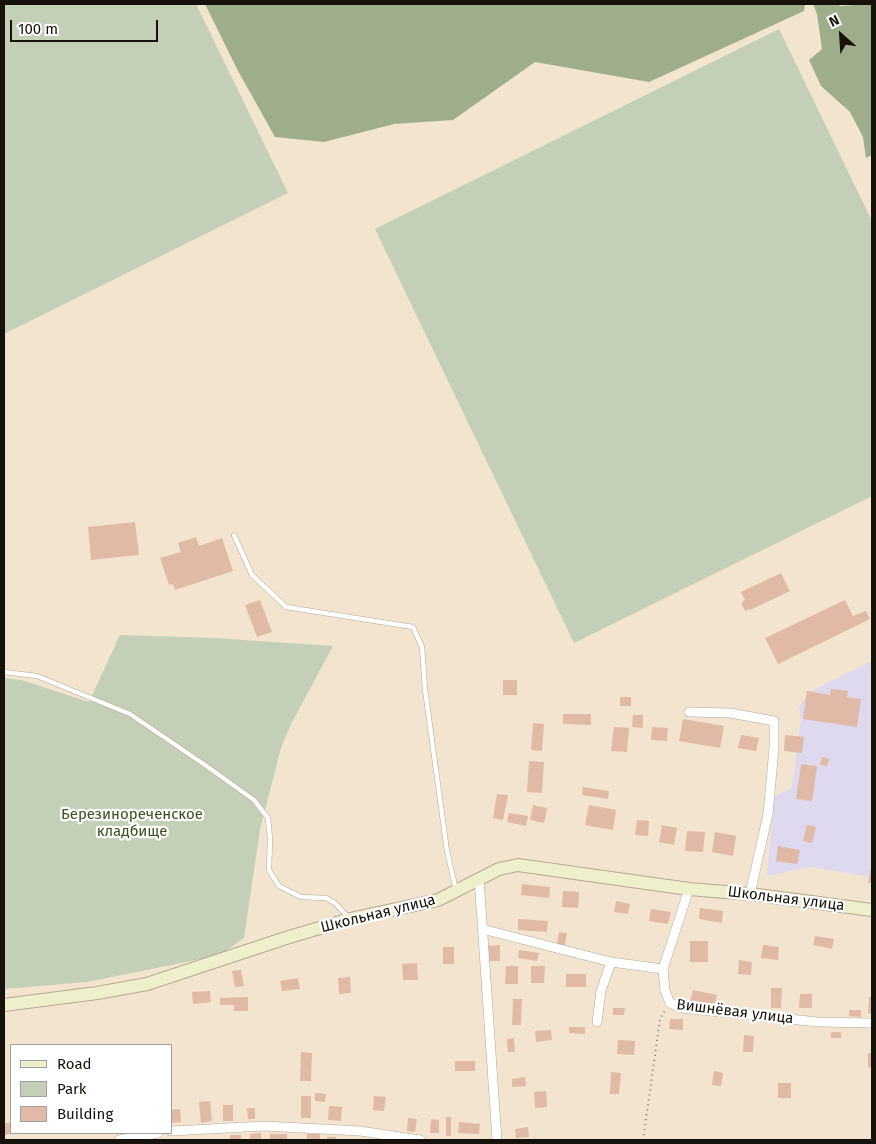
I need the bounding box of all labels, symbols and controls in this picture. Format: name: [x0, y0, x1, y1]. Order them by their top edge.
scale bar: [12, 10, 160, 42]
north arrow: [816, 10, 866, 60]
text: N: [826, 11, 842, 31]
text: 100 m: [18, 20, 58, 38]
park label: Березинореченское кладбище: [61, 806, 203, 841]
street label: Школьная улица: [727, 883, 845, 915]
street label: Школьная улица: [319, 891, 437, 937]
street label: Вишнёвая улица: [676, 996, 794, 1028]
legend: [10, 1044, 172, 1134]
text: Road: [57, 1055, 92, 1073]
text: Park: [57, 1080, 87, 1098]
text: Building: [57, 1105, 113, 1123]

